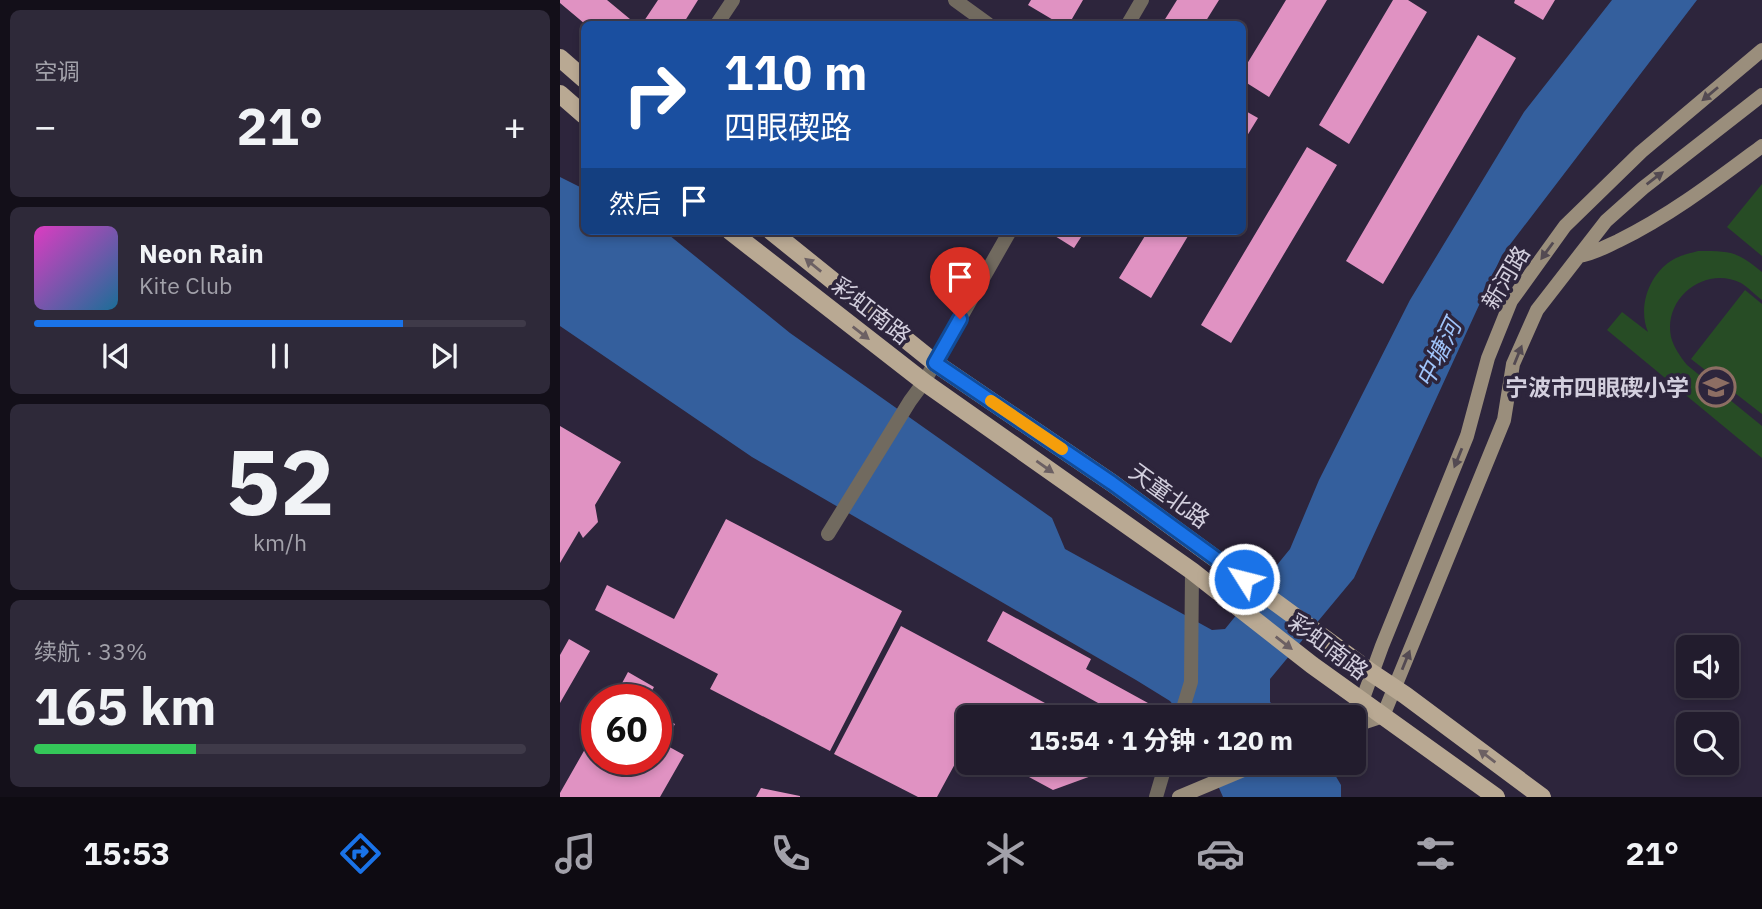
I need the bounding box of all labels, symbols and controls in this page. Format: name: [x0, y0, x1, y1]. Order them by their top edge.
text: 110 m: [724, 40, 868, 103]
icon: right: [609, 49, 700, 140]
text: 空调: [34, 56, 80, 86]
one-way arrow: [1702, 86, 1719, 101]
text: 21°: [237, 92, 323, 159]
text: −: [34, 101, 57, 150]
text: +: [503, 101, 526, 150]
text: 四眼碶路: [724, 106, 852, 148]
one-way arrow: [1646, 171, 1665, 185]
icon: arrive: [675, 182, 713, 220]
text: 然后: [609, 186, 661, 220]
text: Neon Rain: [139, 236, 264, 270]
street label: 新河路: [1474, 240, 1536, 314]
one-way arrow: [1540, 242, 1554, 261]
pin: [930, 247, 990, 319]
one-way arrow: [805, 258, 822, 273]
icon: arrive: [941, 258, 979, 296]
text: Kite Club: [139, 270, 232, 300]
street label: 彩虹南路: [827, 270, 917, 350]
water label: 中塘河: [1408, 310, 1470, 392]
one-way arrow: [852, 325, 870, 339]
icon: previous: [97, 337, 135, 375]
icon: pause: [261, 337, 299, 375]
icon: next: [425, 337, 463, 375]
one-way arrow: [1512, 345, 1523, 366]
school or university icon: 宁波市四眼碶小学: [1695, 366, 1737, 408]
place label: 宁波市四眼碶小学: [1505, 372, 1689, 402]
text: 52: [225, 422, 335, 540]
one-way arrow: [1453, 448, 1464, 469]
street label: 天童北路: [1124, 456, 1216, 534]
one-way arrow: [1036, 460, 1054, 474]
text: km/h: [253, 527, 307, 557]
position arrow: [1207, 542, 1281, 616]
street label: 彩虹南路: [1283, 606, 1375, 686]
map controls: [1676, 635, 1739, 775]
button: sound: [1676, 635, 1739, 698]
text: 续航 · 33%: [34, 636, 147, 666]
one-way arrow: [1275, 636, 1293, 651]
one-way arrow: [1400, 649, 1411, 670]
text: 165 km: [34, 672, 216, 739]
speed limit sign: 60: [581, 684, 672, 775]
button: search: [1676, 712, 1739, 775]
text: 15:54 · 1 分钟 · 120 m: [1029, 723, 1293, 757]
one-way arrow: [1479, 749, 1497, 764]
icon: directions: [336, 829, 385, 878]
icon: music: [551, 829, 600, 878]
icon: phone: [766, 829, 815, 878]
icon: climate: [981, 829, 1030, 878]
icon: car: [1196, 829, 1245, 878]
icon: filters: [1411, 829, 1460, 878]
text: 15:53: [83, 832, 170, 874]
text: 21°: [1626, 832, 1679, 874]

